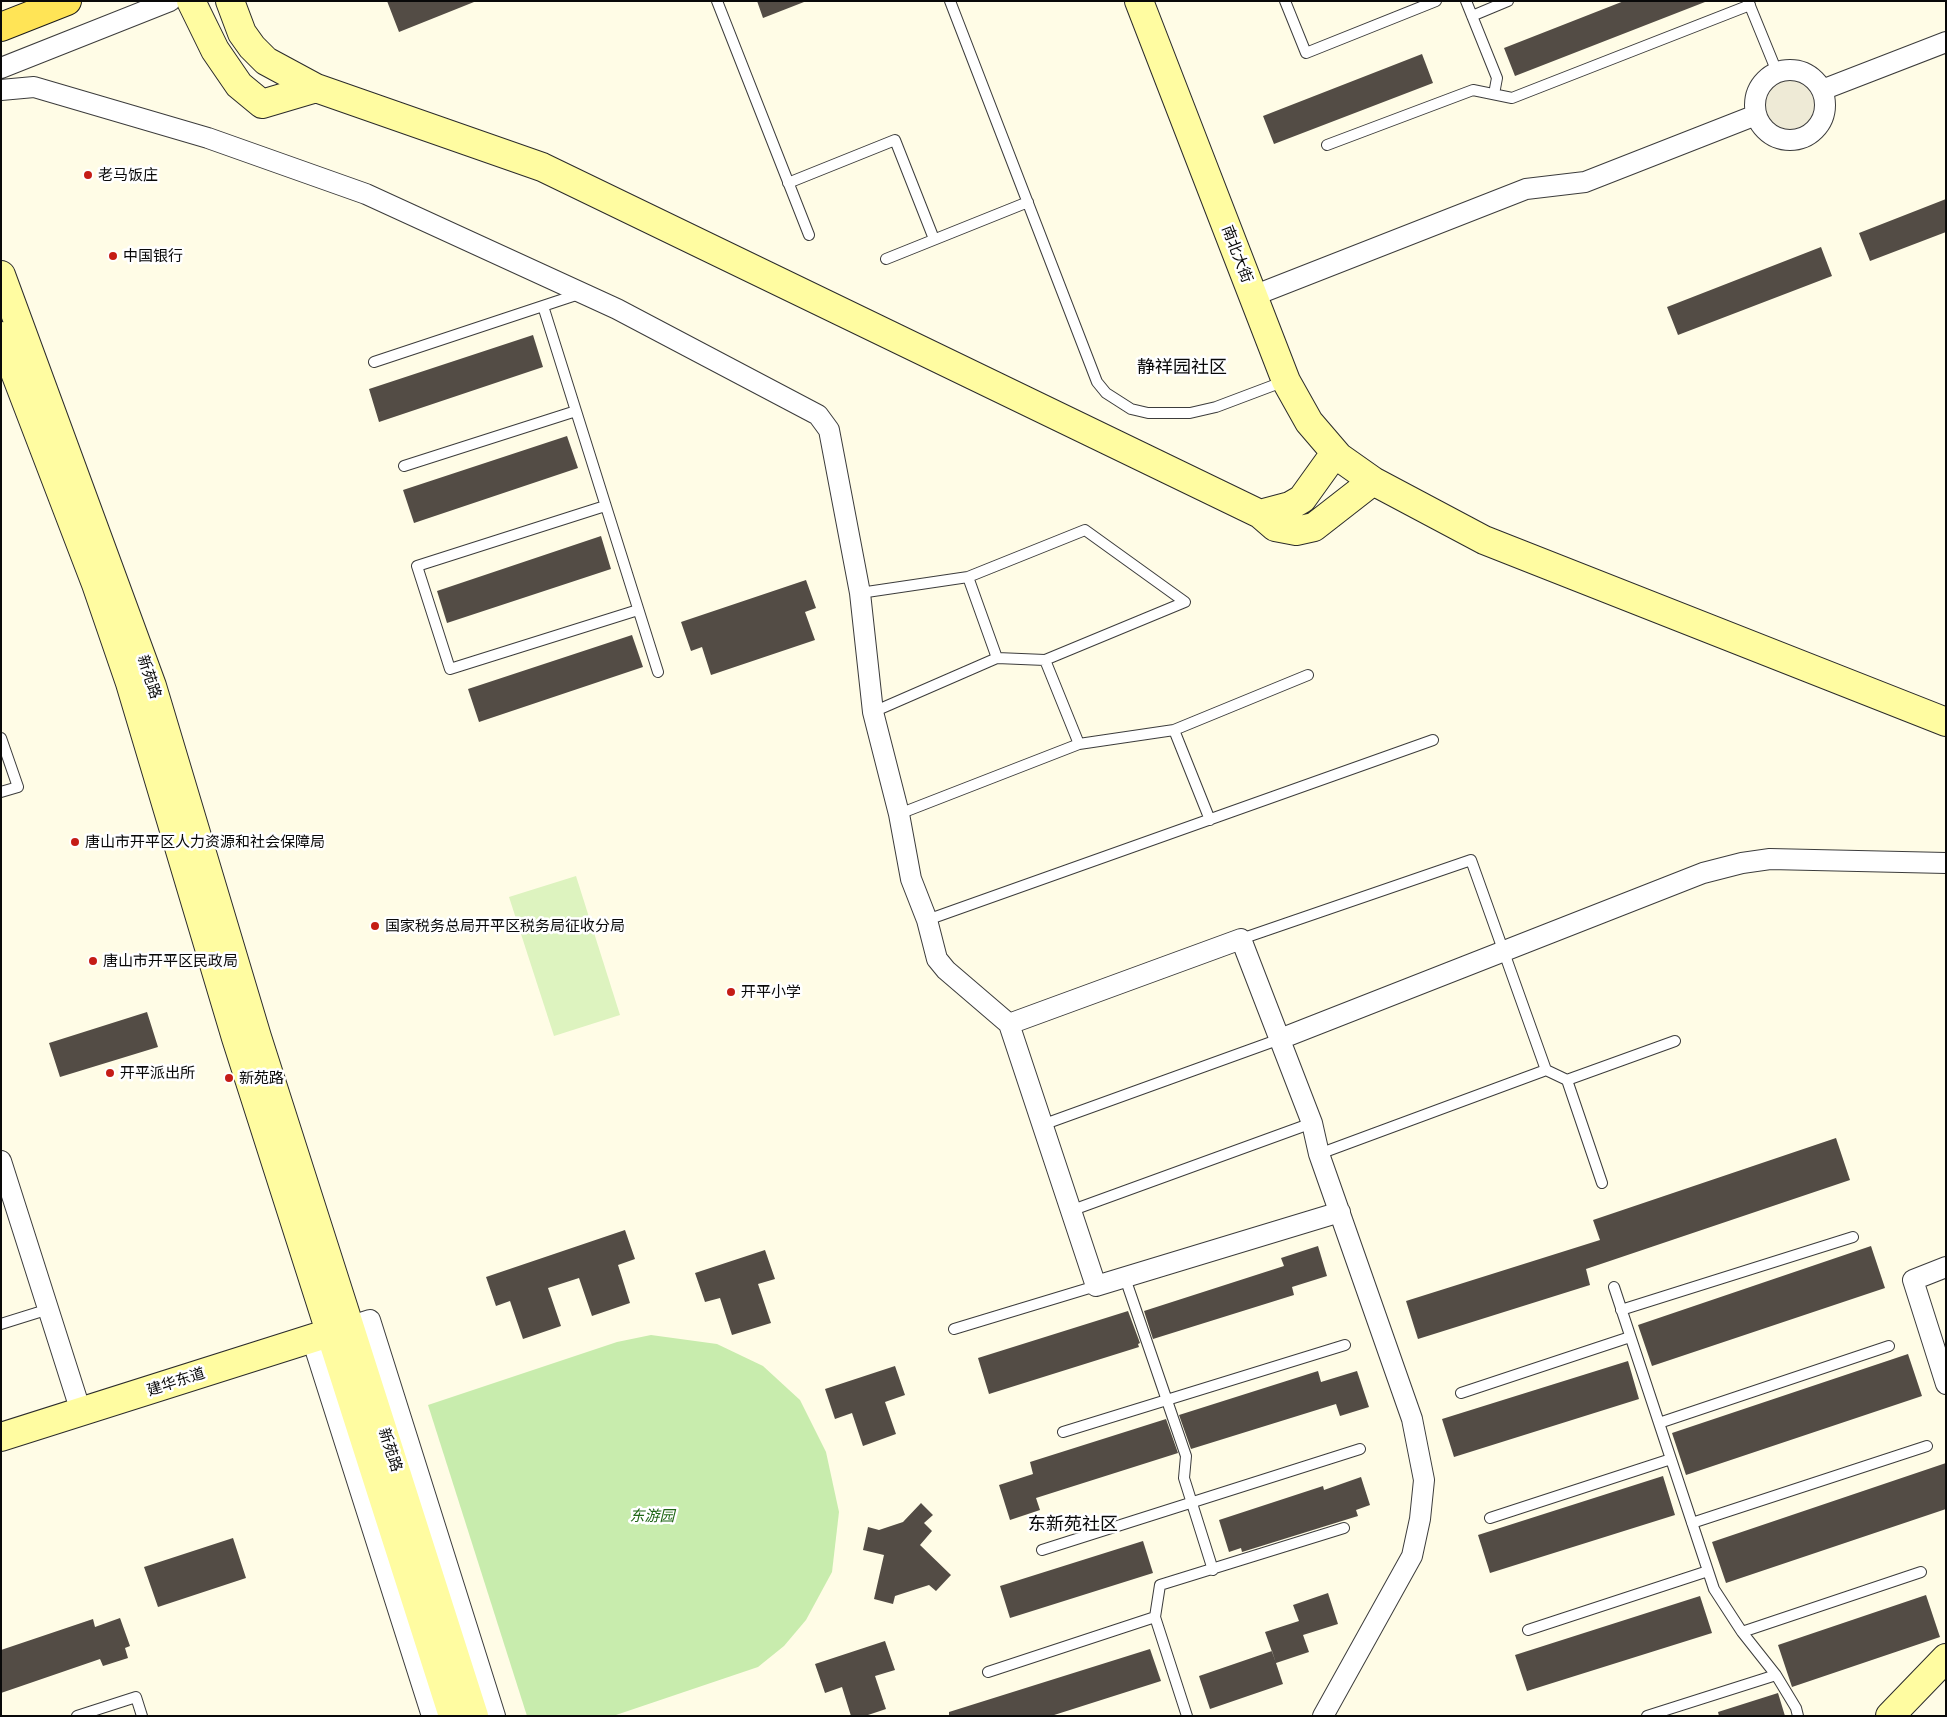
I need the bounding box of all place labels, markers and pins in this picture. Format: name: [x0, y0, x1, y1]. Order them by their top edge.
place label: 老马饭庄: [98, 166, 158, 184]
marker: 老马饭庄: [82, 169, 94, 181]
place label: 中国银行: [123, 247, 183, 265]
marker: 中国银行: [107, 250, 119, 262]
place label: 唐山市开平区人力资源和社会保障局: [85, 833, 325, 851]
marker: 唐山市开平区人力资源和社会保障局: [69, 836, 81, 848]
place label: 国家税务总局开平区税务局征收分局: [385, 917, 625, 935]
marker: 国家税务总局开平区税务局征收分局: [369, 920, 381, 932]
place label: 唐山市开平区民政局: [103, 952, 238, 970]
marker: 唐山市开平区民政局: [87, 955, 99, 967]
place label: 开平小学: [741, 983, 801, 1001]
marker: 开平小学: [725, 986, 737, 998]
place label: 开平派出所: [120, 1064, 195, 1082]
marker: 开平派出所: [104, 1067, 116, 1079]
place label: 新苑路: [239, 1069, 284, 1087]
marker: 新苑路: [223, 1072, 235, 1084]

